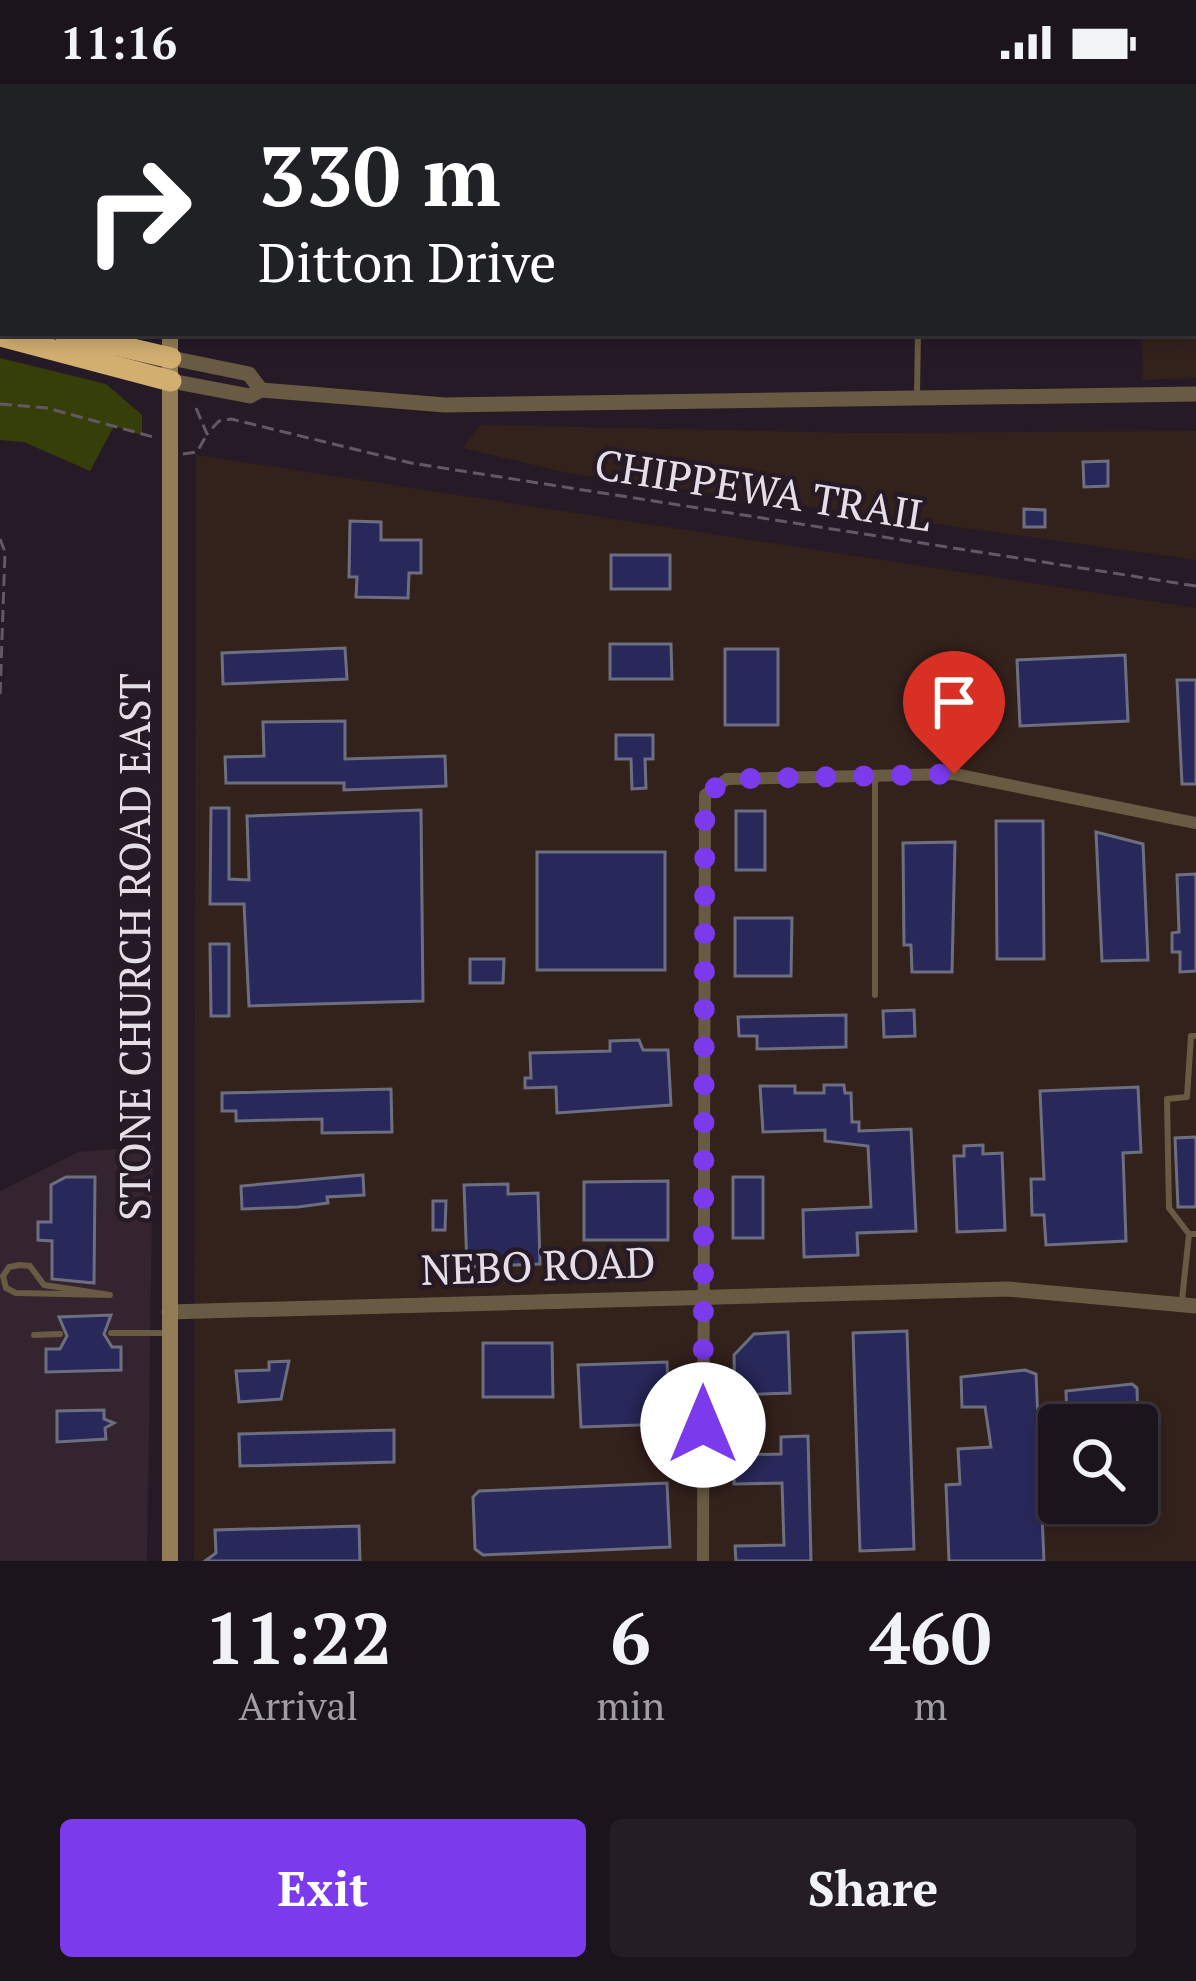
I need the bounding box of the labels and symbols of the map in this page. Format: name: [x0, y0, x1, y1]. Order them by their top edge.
street label: CHIPPEWA TRAIL: [591, 435, 935, 543]
pin: [903, 651, 1005, 774]
street label: STONE CHURCH ROAD EAST: [106, 673, 162, 1221]
street label: NEBO ROAD: [420, 1233, 656, 1297]
position arrow: [640, 1362, 766, 1488]

